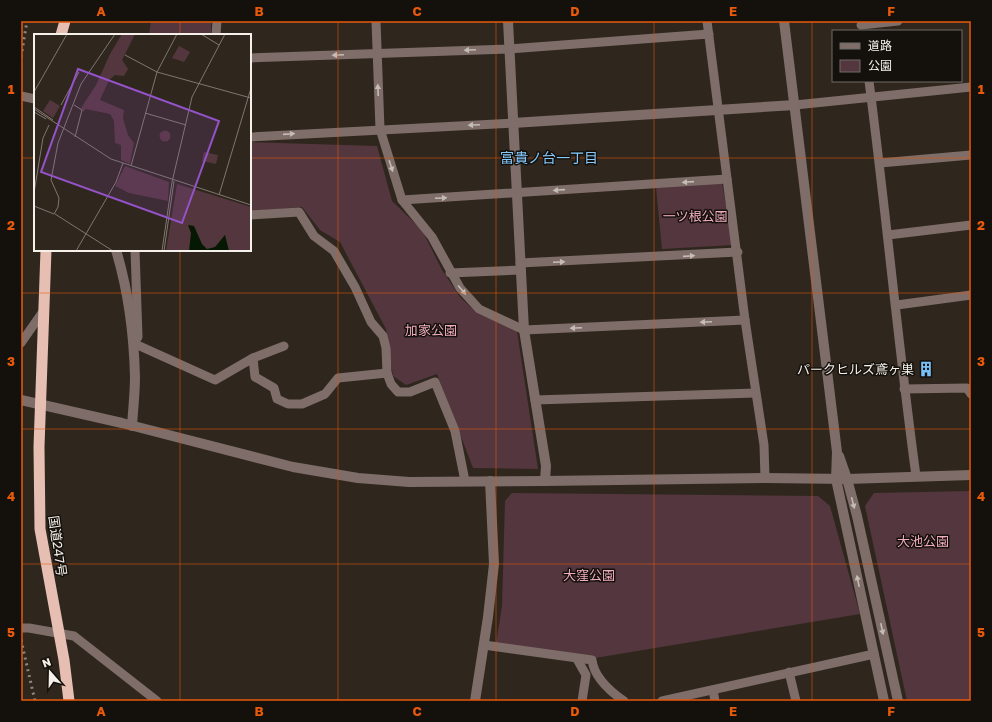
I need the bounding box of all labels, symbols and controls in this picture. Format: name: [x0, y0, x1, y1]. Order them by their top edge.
text: A: [96, 3, 106, 19]
text: B: [254, 3, 264, 19]
text: C: [412, 3, 422, 19]
text: D: [570, 3, 580, 19]
text: E: [729, 3, 737, 19]
text: F: [887, 3, 895, 19]
legend: [832, 30, 962, 82]
inset map: [34, 34, 251, 251]
text: 道路: [868, 38, 892, 53]
one-way arrow: [463, 47, 476, 53]
one-way arrow: [331, 52, 344, 58]
text: 公園: [868, 58, 892, 73]
text: 1: [8, 81, 15, 97]
text: 1: [978, 81, 985, 97]
one-way arrow: [375, 84, 382, 96]
one-way arrow: [467, 122, 480, 128]
one-way arrow: [283, 131, 295, 138]
district label: 富貴ノ台一丁目: [500, 149, 598, 166]
one-way arrow: [388, 160, 394, 172]
one-way arrow: [682, 178, 694, 185]
one-way arrow: [553, 187, 565, 194]
one-way arrow: [435, 194, 447, 201]
park label: 一ツ根公園: [662, 208, 728, 224]
text: 2: [7, 217, 15, 233]
text: 2: [977, 217, 985, 233]
one-way arrow: [683, 252, 695, 259]
one-way arrow: [553, 258, 565, 265]
one-way arrow: [457, 284, 466, 295]
one-way arrow: [700, 318, 712, 325]
park label: 加家公園: [405, 322, 457, 338]
one-way arrow: [569, 325, 582, 331]
text: 3: [7, 353, 15, 369]
text: 3: [977, 353, 985, 369]
building icon: パークヒルズ鳶ヶ巣: [917, 360, 935, 378]
place label: パークヒルズ鳶ヶ巣: [797, 361, 914, 377]
text: 4: [7, 488, 15, 504]
text: 4: [977, 488, 985, 504]
one-way arrow: [851, 496, 857, 509]
street label: 国道247号: [46, 514, 70, 578]
park label: 大池公園: [897, 533, 949, 549]
park label: 大窪公園: [563, 567, 615, 583]
one-way arrow: [854, 575, 860, 587]
one-way arrow: [879, 623, 885, 636]
text: 5: [7, 624, 15, 640]
text: 5: [977, 624, 985, 640]
north arrow: [30, 652, 70, 692]
text: N: [40, 655, 53, 670]
text: A: [96, 703, 106, 719]
text: B: [254, 703, 264, 719]
text: C: [412, 703, 422, 719]
text: D: [570, 703, 580, 719]
text: E: [729, 703, 737, 719]
text: F: [887, 703, 895, 719]

